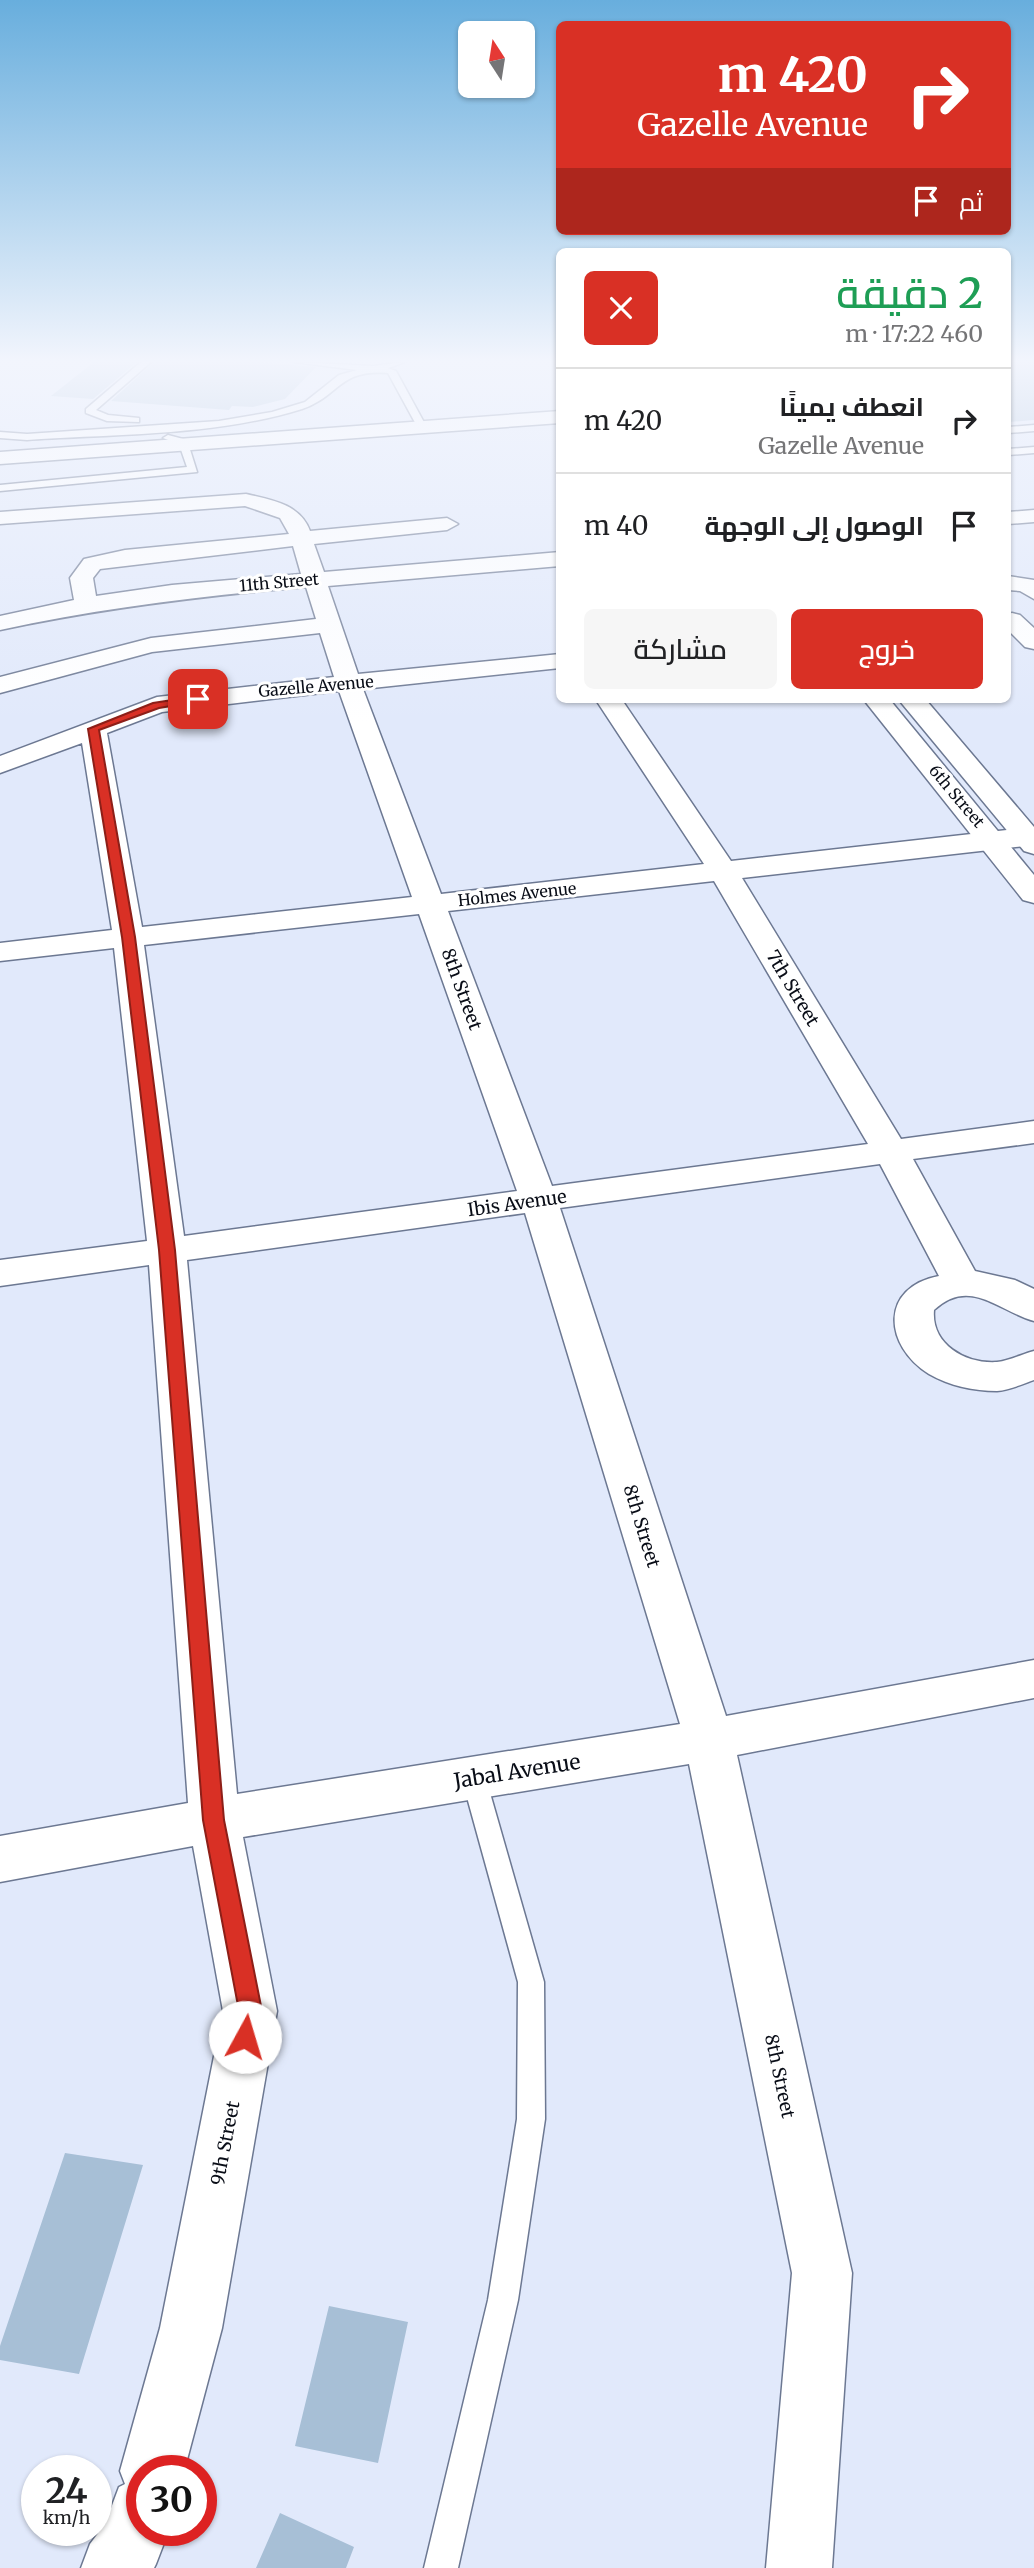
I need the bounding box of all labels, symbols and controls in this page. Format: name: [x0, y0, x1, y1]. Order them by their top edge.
north arrow: [458, 21, 536, 98]
map controls: [458, 21, 535, 98]
text: 420 m: [717, 44, 868, 105]
icon: right: [892, 49, 983, 140]
text: Gazelle Avenue: [637, 105, 868, 145]
icon: arrive: [907, 182, 945, 220]
text: ثم: [959, 185, 983, 218]
text: 2 دقيقة: [836, 267, 983, 319]
button: close: [584, 271, 658, 345]
text: 460 m · 17:22: [845, 319, 983, 348]
text: انعطف يمينًا: [779, 390, 924, 423]
icon: right: [945, 402, 983, 440]
text: 420 m: [584, 404, 662, 437]
text: Gazelle Avenue: [758, 431, 924, 460]
icon: arrive: [945, 507, 983, 545]
text: 40 m: [584, 509, 648, 542]
text: الوصول إلى الوجهة: [705, 509, 924, 542]
street label: 11th Street: [238, 568, 320, 595]
button: مشاركة: [584, 609, 777, 689]
button: خروج: [791, 609, 983, 689]
pin: [168, 669, 228, 729]
street label: Gazelle Avenue: [258, 671, 374, 701]
icon: arrive: [179, 680, 217, 718]
street label: 6th Street: [925, 761, 990, 832]
street label: Holmes Avenue: [457, 878, 577, 910]
street label: 8th Street: [437, 945, 487, 1033]
street label: 7th Street: [761, 946, 825, 1030]
street label: Ibis Avenue: [466, 1185, 568, 1221]
street label: 8th Street: [619, 1482, 665, 1570]
street label: Jabal Avenue: [451, 1748, 582, 1794]
position arrow: [208, 2000, 282, 2074]
street label: 8th Street: [760, 2032, 800, 2120]
street label: 9th Street: [206, 2099, 244, 2187]
speed limit sign: 30: [126, 2455, 217, 2546]
text: 24: [45, 2469, 88, 2513]
text: km/h: [43, 2506, 90, 2529]

